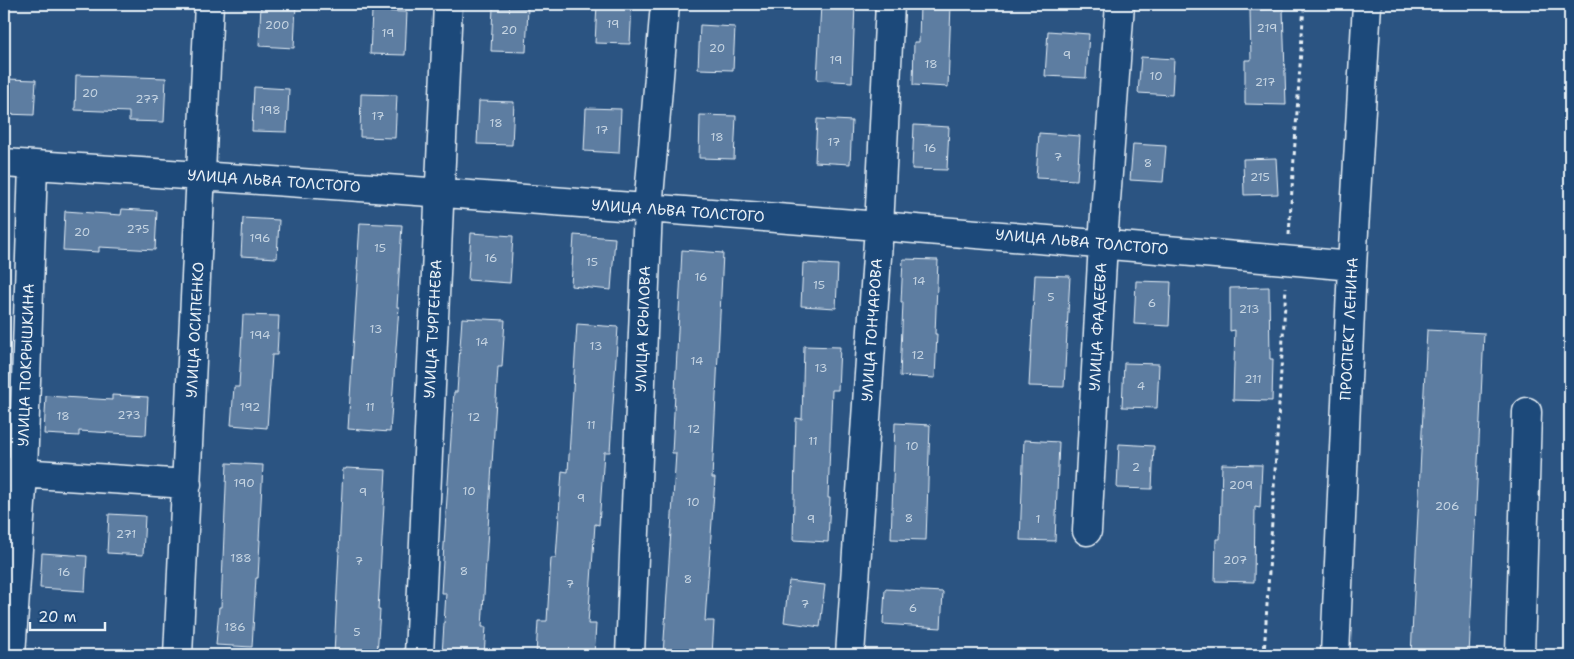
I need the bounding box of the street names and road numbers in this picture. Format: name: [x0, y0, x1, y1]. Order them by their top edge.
street label: УЛИЦА ЛЬВА ТОЛСТОГО: [187, 165, 361, 197]
street label: УЛИЦА ЛЬВА ТОЛСТОГО: [591, 195, 765, 227]
street label: УЛИЦА ЛЬВА ТОЛСТОГО: [995, 224, 1169, 260]
street label: ПРОСПЕКТ ЛЕНИНА: [1335, 257, 1363, 401]
street label: УЛИЦА ГОНЧАРОВА: [857, 258, 887, 402]
street label: УЛИЦА ТУРГЕНЕВА: [419, 259, 447, 399]
street label: УЛИЦА ОСИПЕНКО: [181, 261, 209, 399]
street label: УЛИЦА ФАДЕЕВА: [1085, 262, 1111, 392]
street label: УЛИЦА КРЫЛОВА: [631, 265, 655, 393]
street label: УЛИЦА ПОКРЫШКИНА: [13, 283, 39, 447]

